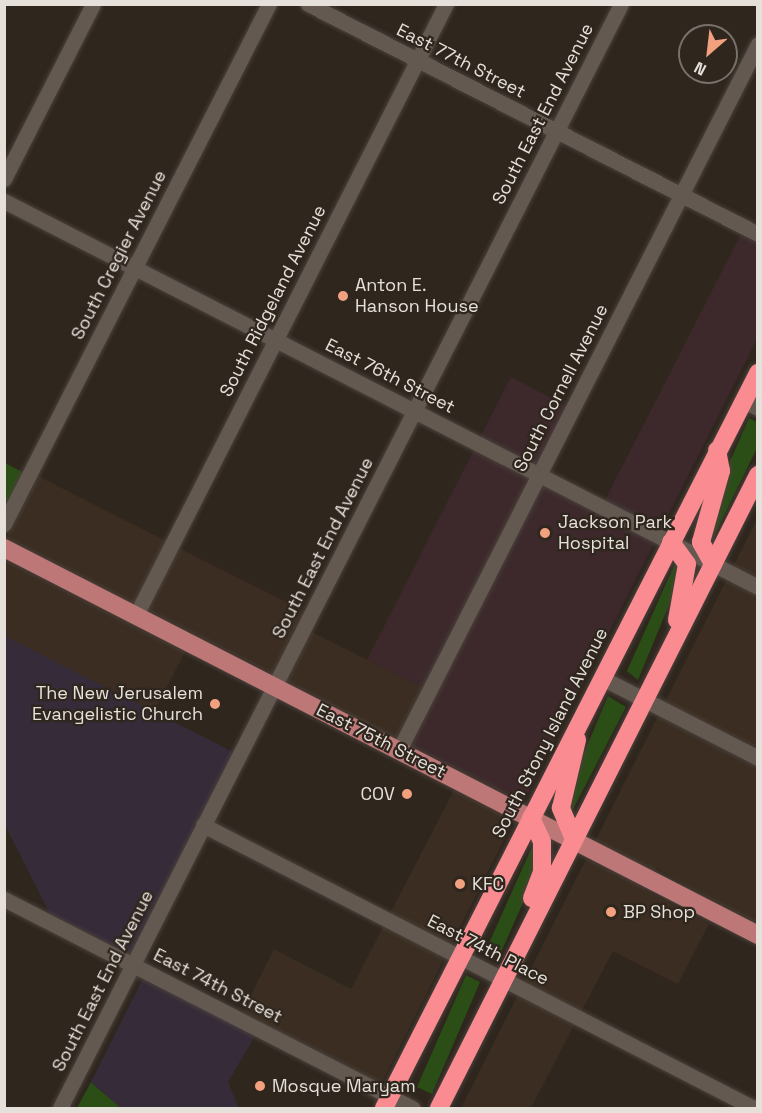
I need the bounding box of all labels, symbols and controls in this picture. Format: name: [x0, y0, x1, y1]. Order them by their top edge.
street label: East 77th Street: [393, 19, 529, 103]
street label: South East End Avenue: [488, 20, 598, 208]
north arrow: [678, 24, 738, 84]
text: N: [691, 57, 710, 80]
street label: South Cregier Avenue: [67, 167, 171, 343]
street label: South Ridgeland Avenue: [215, 202, 331, 400]
place label: Anton E. Hanson House: [355, 275, 479, 318]
marker: Anton E. Hanson House: [336, 289, 350, 303]
street label: South Cornell Avenue: [509, 301, 613, 475]
street label: East 76th Street: [322, 334, 458, 418]
street label: South East End Avenue: [268, 454, 378, 642]
place label: Jackson Park Hospital: [558, 512, 672, 554]
marker: Jackson Park Hospital: [536, 524, 554, 542]
street label: South Stony Island Avenue: [487, 624, 613, 842]
place label: The New Jerusalem Evangelistic Church: [32, 683, 203, 726]
marker: The New Jerusalem Evangelistic Church: [208, 697, 222, 711]
street label: East 75th Street: [313, 699, 449, 783]
place label: COV: [361, 783, 395, 805]
marker: COV: [400, 787, 414, 801]
place label: KFC: [472, 873, 504, 895]
marker: KFC: [453, 877, 467, 891]
street label: South East End Avenue: [48, 887, 158, 1075]
place label: BP Shop: [623, 901, 695, 923]
marker: BP Shop: [604, 905, 618, 919]
street label: East 74th Place: [424, 910, 552, 990]
street label: East 74th Street: [150, 944, 286, 1028]
place label: Mosque Maryam: [272, 1075, 416, 1097]
marker: Mosque Maryam: [253, 1079, 267, 1093]

